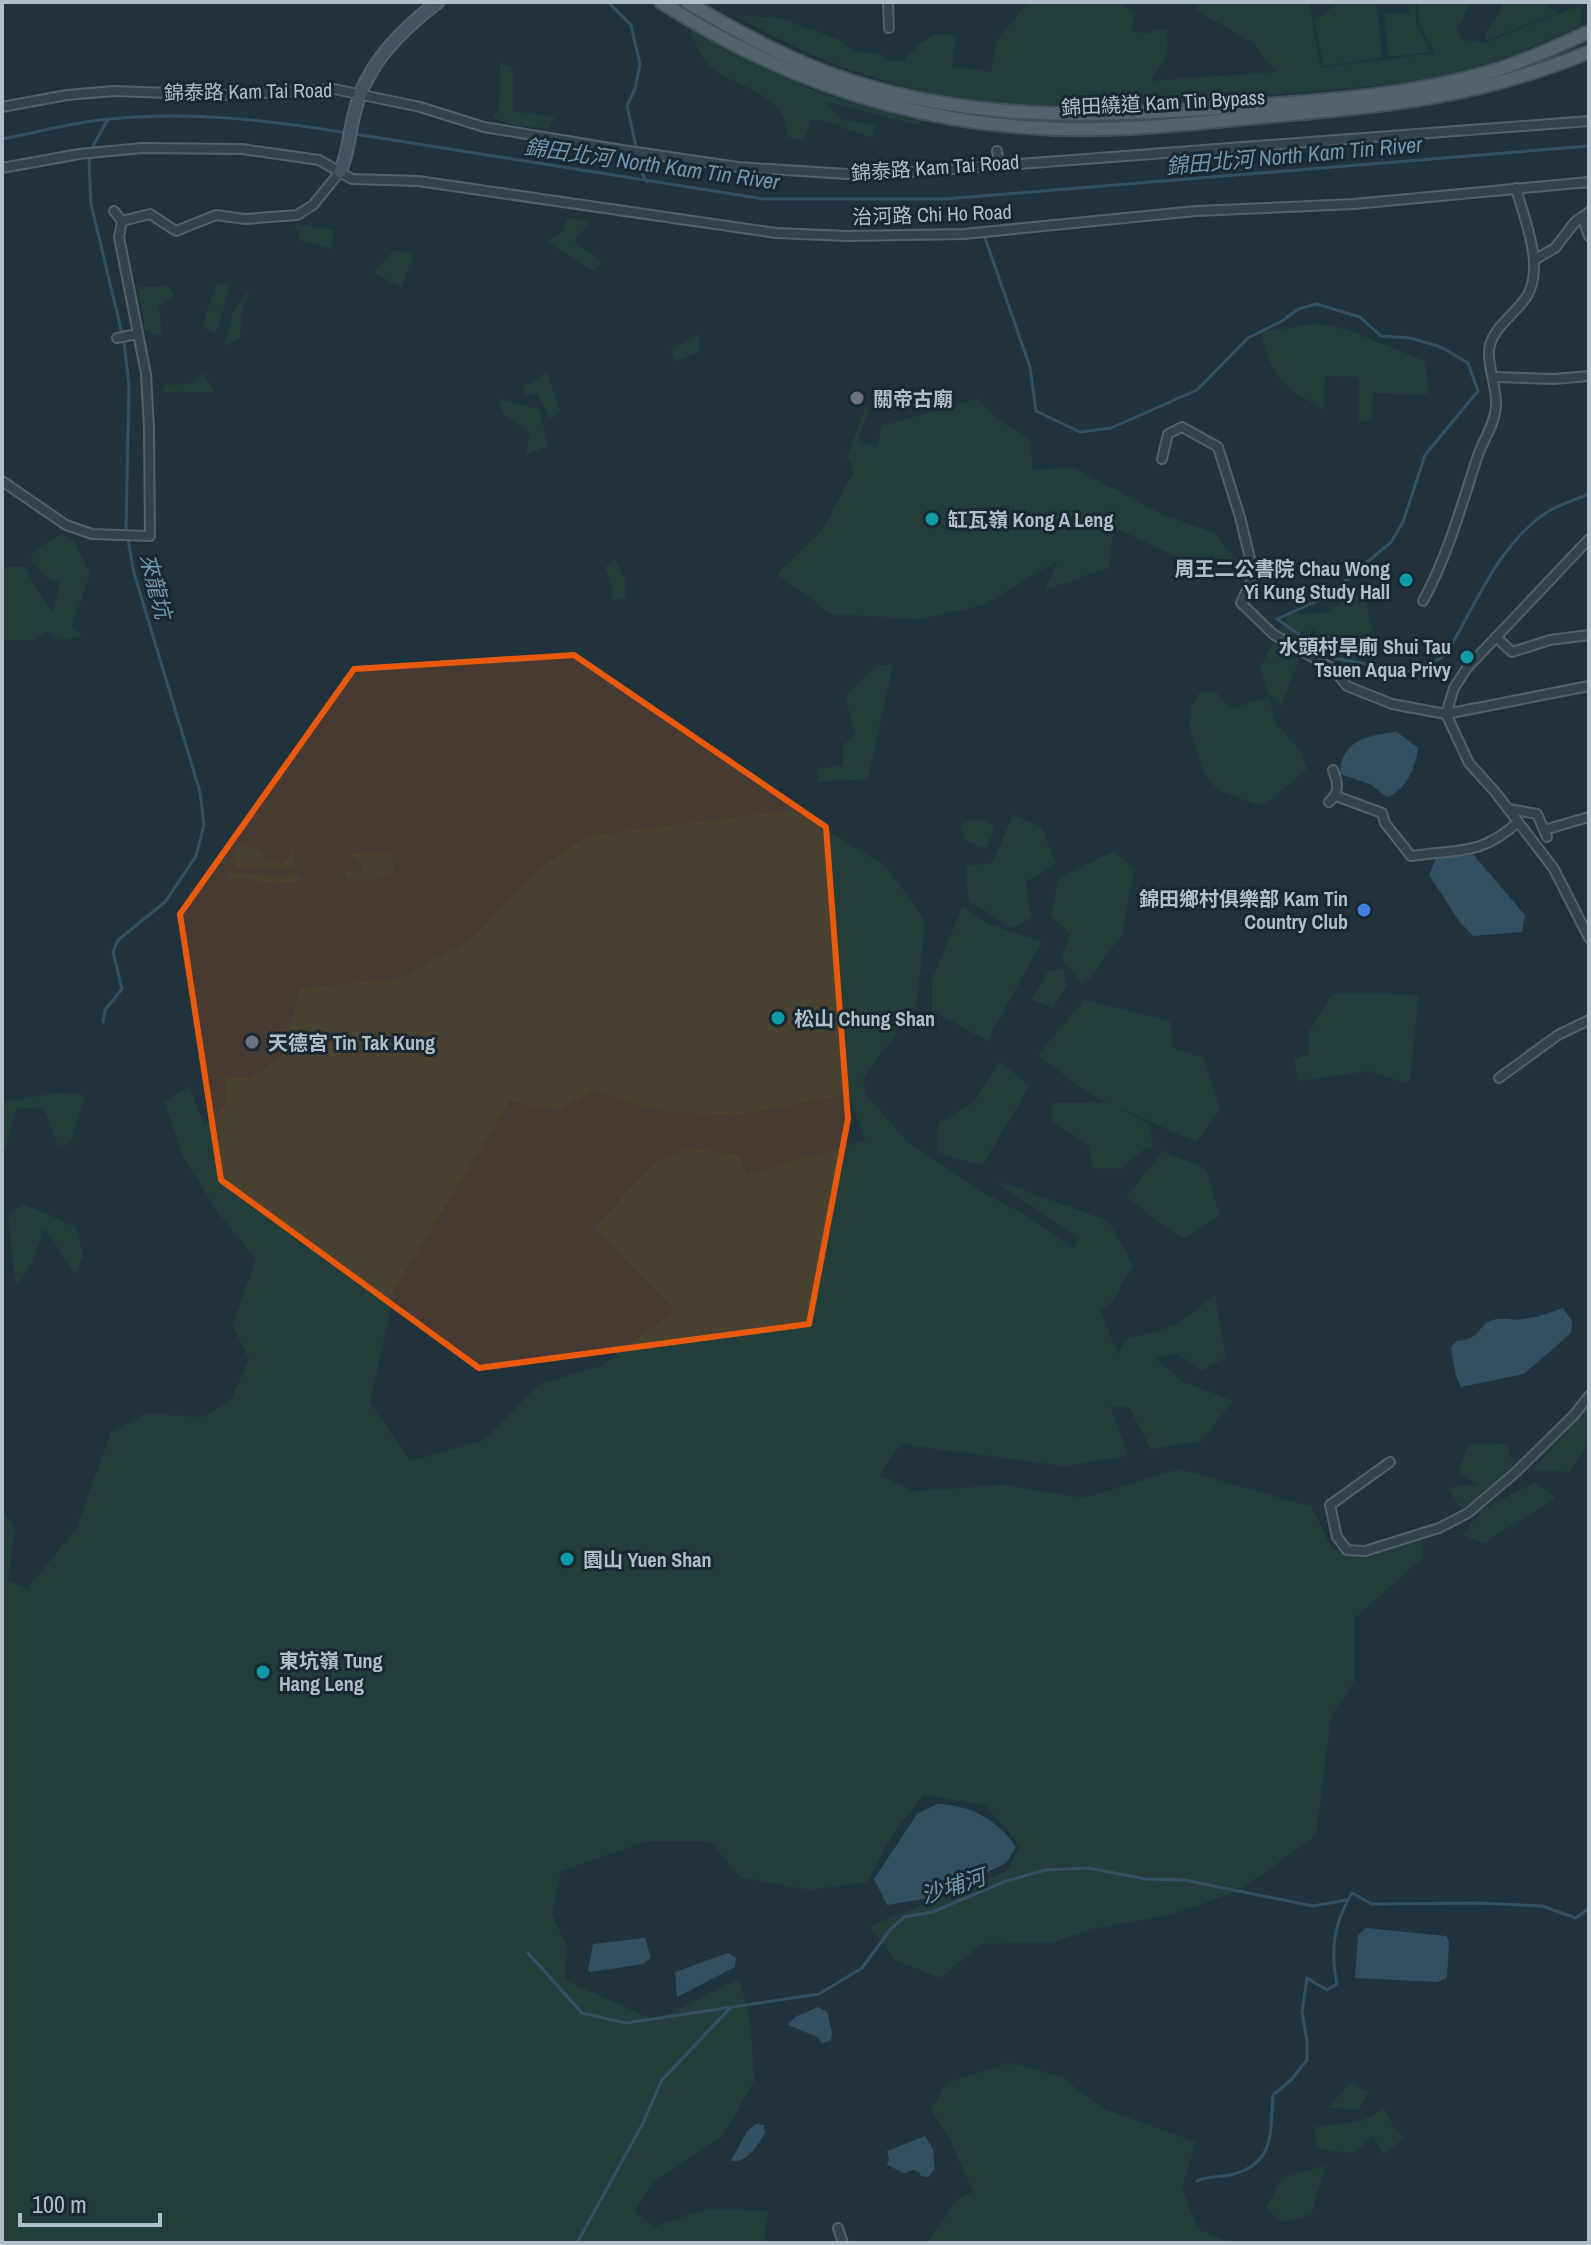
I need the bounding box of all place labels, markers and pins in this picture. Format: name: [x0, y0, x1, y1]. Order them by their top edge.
place label: 關帝古廟: [873, 385, 953, 412]
marker: 關帝古廟: [848, 389, 866, 407]
place label: 缸瓦嶺 Kong A Leng: [948, 506, 1113, 533]
marker: 缸瓦嶺 Kong A Leng: [923, 510, 941, 528]
place label: 周王二公書院 Chau Wong Yi Kung Study Hall: [1175, 555, 1390, 605]
marker: 周王二公書院 Chau Wong Yi Kung Study Hall: [1397, 571, 1415, 589]
place label: 水頭村旱廁 Shui Tau Tsuen Aqua Privy: [1278, 633, 1452, 683]
marker: 水頭村旱廁 Shui Tau Tsuen Aqua Privy: [1458, 648, 1476, 666]
place label: 錦田鄉村俱樂部 Kam Tin Country Club: [1139, 885, 1348, 935]
marker: 錦田鄉村俱樂部 Kam Tin Country Club: [1355, 901, 1373, 919]
place label: 松山 Chung Shan: [794, 1005, 935, 1032]
marker: 松山 Chung Shan: [769, 1009, 787, 1027]
place label: 天德宮 Tin Tak Kung: [268, 1029, 435, 1056]
marker: 天德宮 Tin Tak Kung: [243, 1033, 261, 1051]
place label: 園山 Yuen Shan: [583, 1546, 711, 1573]
marker: 園山 Yuen Shan: [558, 1550, 576, 1568]
place label: 東坑嶺 Tung Hang Leng: [279, 1647, 382, 1697]
marker: 東坑嶺 Tung Hang Leng: [254, 1663, 272, 1681]

